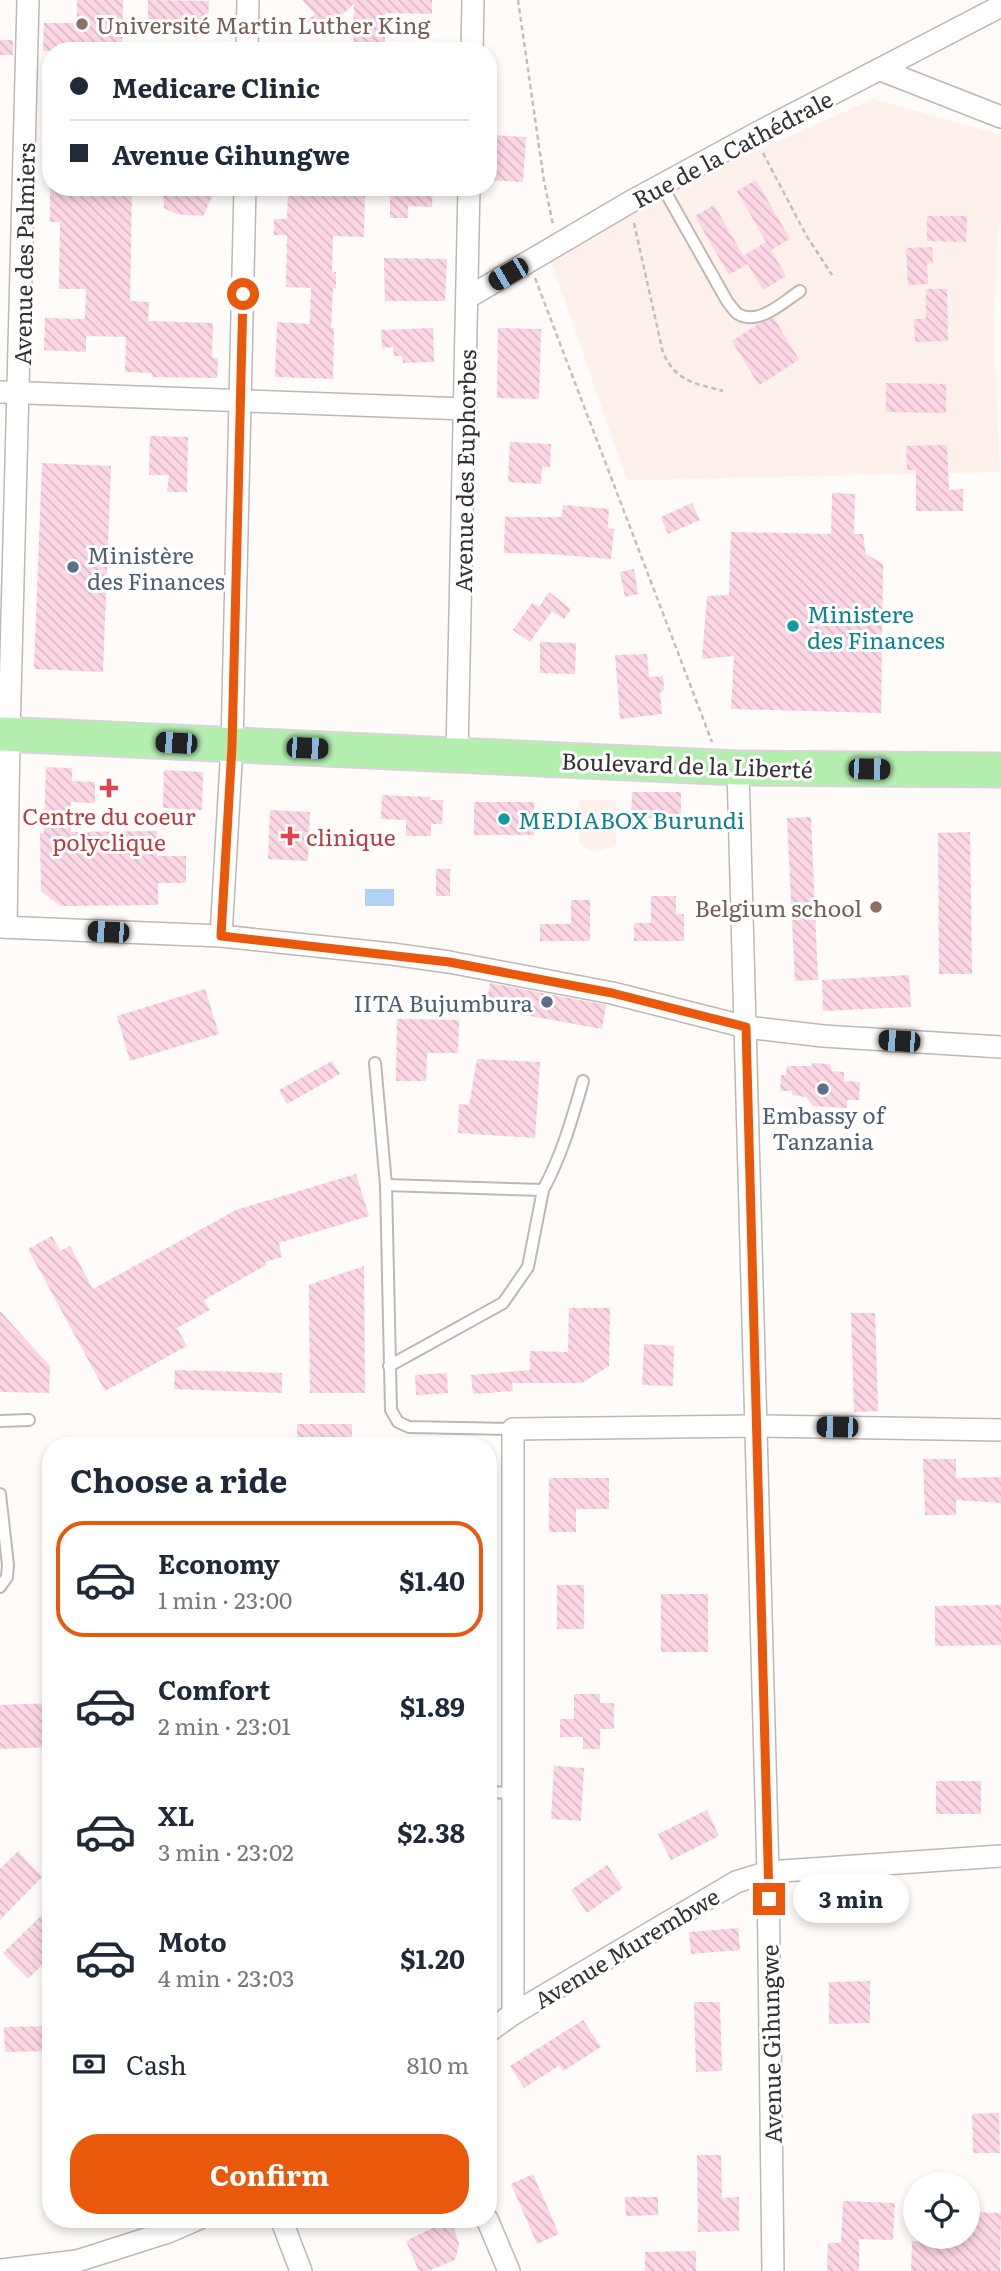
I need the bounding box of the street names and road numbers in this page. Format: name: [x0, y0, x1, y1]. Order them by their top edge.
street label: Rue de la Cathédrale: [626, 81, 838, 215]
street label: Avenue des Palmiers: [4, 142, 42, 366]
street label: Avenue des Euphorbes: [445, 349, 483, 593]
street label: Boulevard de la Liberté: [561, 743, 813, 785]
street label: Avenue Murembwe: [527, 1878, 725, 2016]
street label: Avenue Gihungwe: [751, 1944, 789, 2144]

